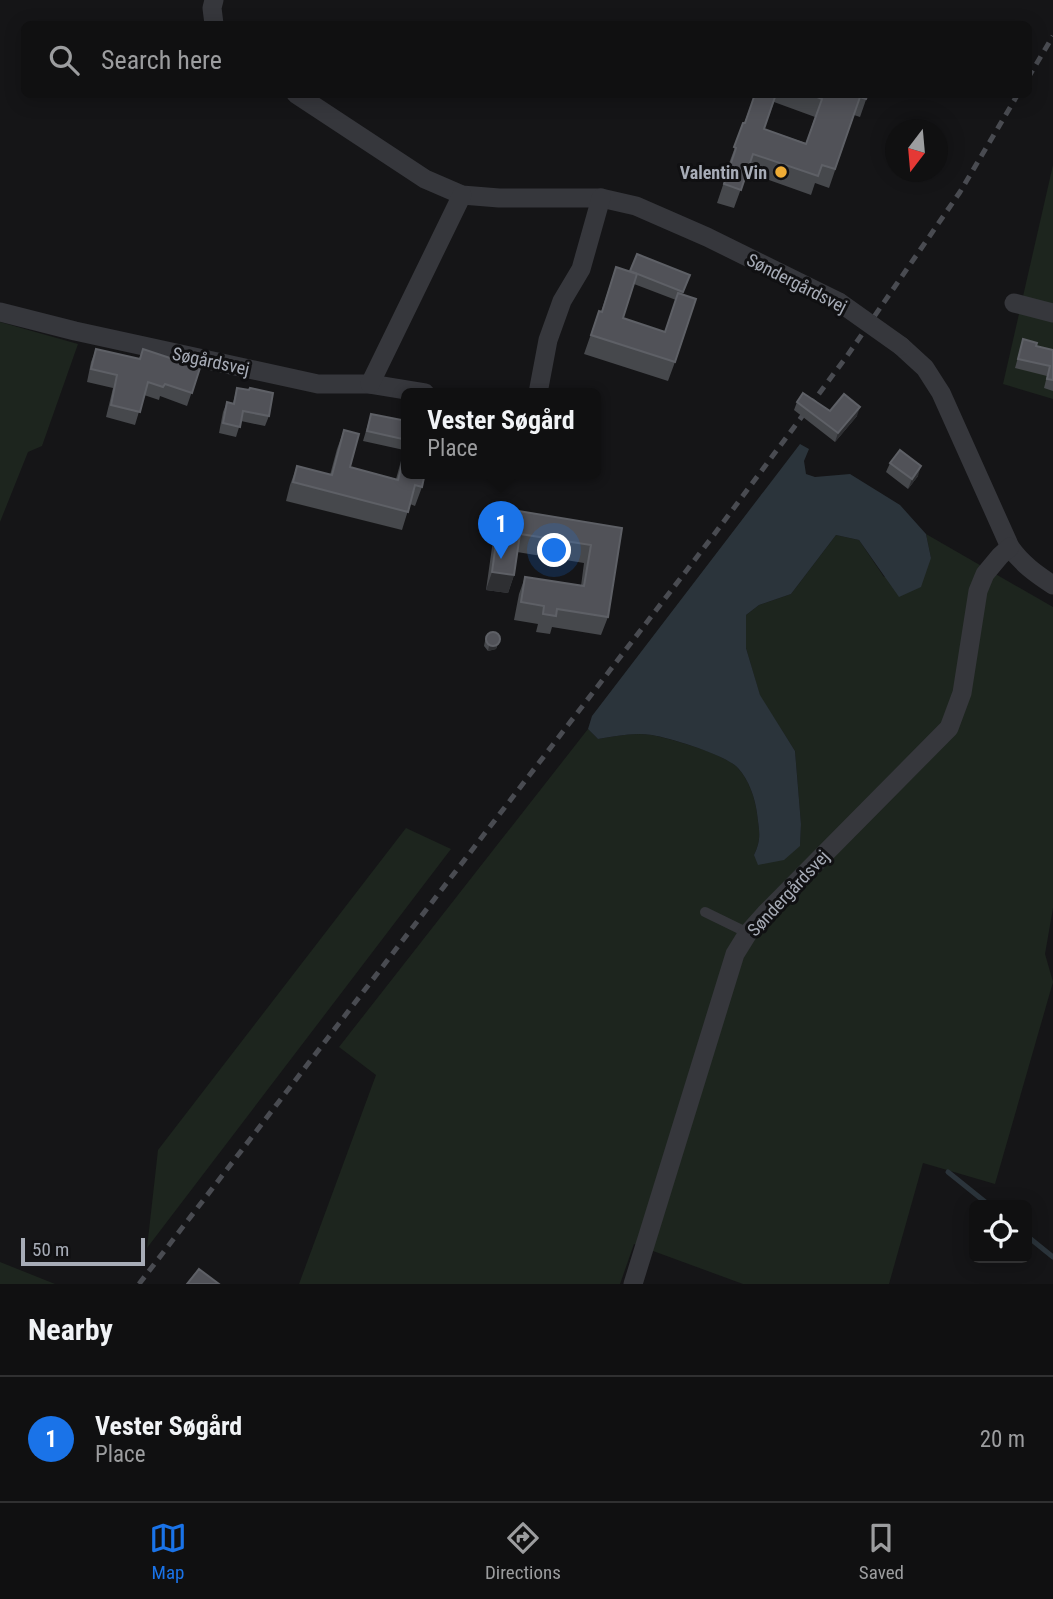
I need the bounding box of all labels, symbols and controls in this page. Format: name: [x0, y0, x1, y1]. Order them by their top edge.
search box: [21, 21, 1032, 98]
icon: search: [45, 41, 83, 79]
text: Search here: [101, 45, 222, 75]
north arrow: [885, 119, 948, 182]
place label: Valentin Vin: [680, 162, 767, 183]
marker: Valentin Vin: [773, 164, 789, 180]
street label: Søndergårdsvej: [743, 249, 851, 317]
street label: Søgårdsvej: [171, 343, 251, 379]
popup: [401, 388, 601, 479]
text: Vester Søgård: [427, 405, 575, 435]
text: Place: [427, 435, 478, 462]
pin: 1: [478, 501, 524, 559]
your location: [537, 533, 571, 567]
street label: Søndergårdsvej: [743, 846, 833, 940]
map controls: [969, 1200, 1032, 1263]
button: locate: [969, 1200, 1032, 1263]
scale bar: [21, 1235, 145, 1267]
text: 50 m: [32, 1238, 69, 1261]
text: Nearby: [28, 1312, 113, 1347]
text: Vester Søgård: [95, 1411, 242, 1441]
text: 1: [45, 1426, 57, 1453]
text: 20 m: [980, 1426, 1025, 1453]
text: Place: [95, 1441, 145, 1468]
tab: Map: [149, 1519, 187, 1584]
tab: Directions: [485, 1519, 561, 1584]
tab: Saved: [859, 1519, 904, 1584]

